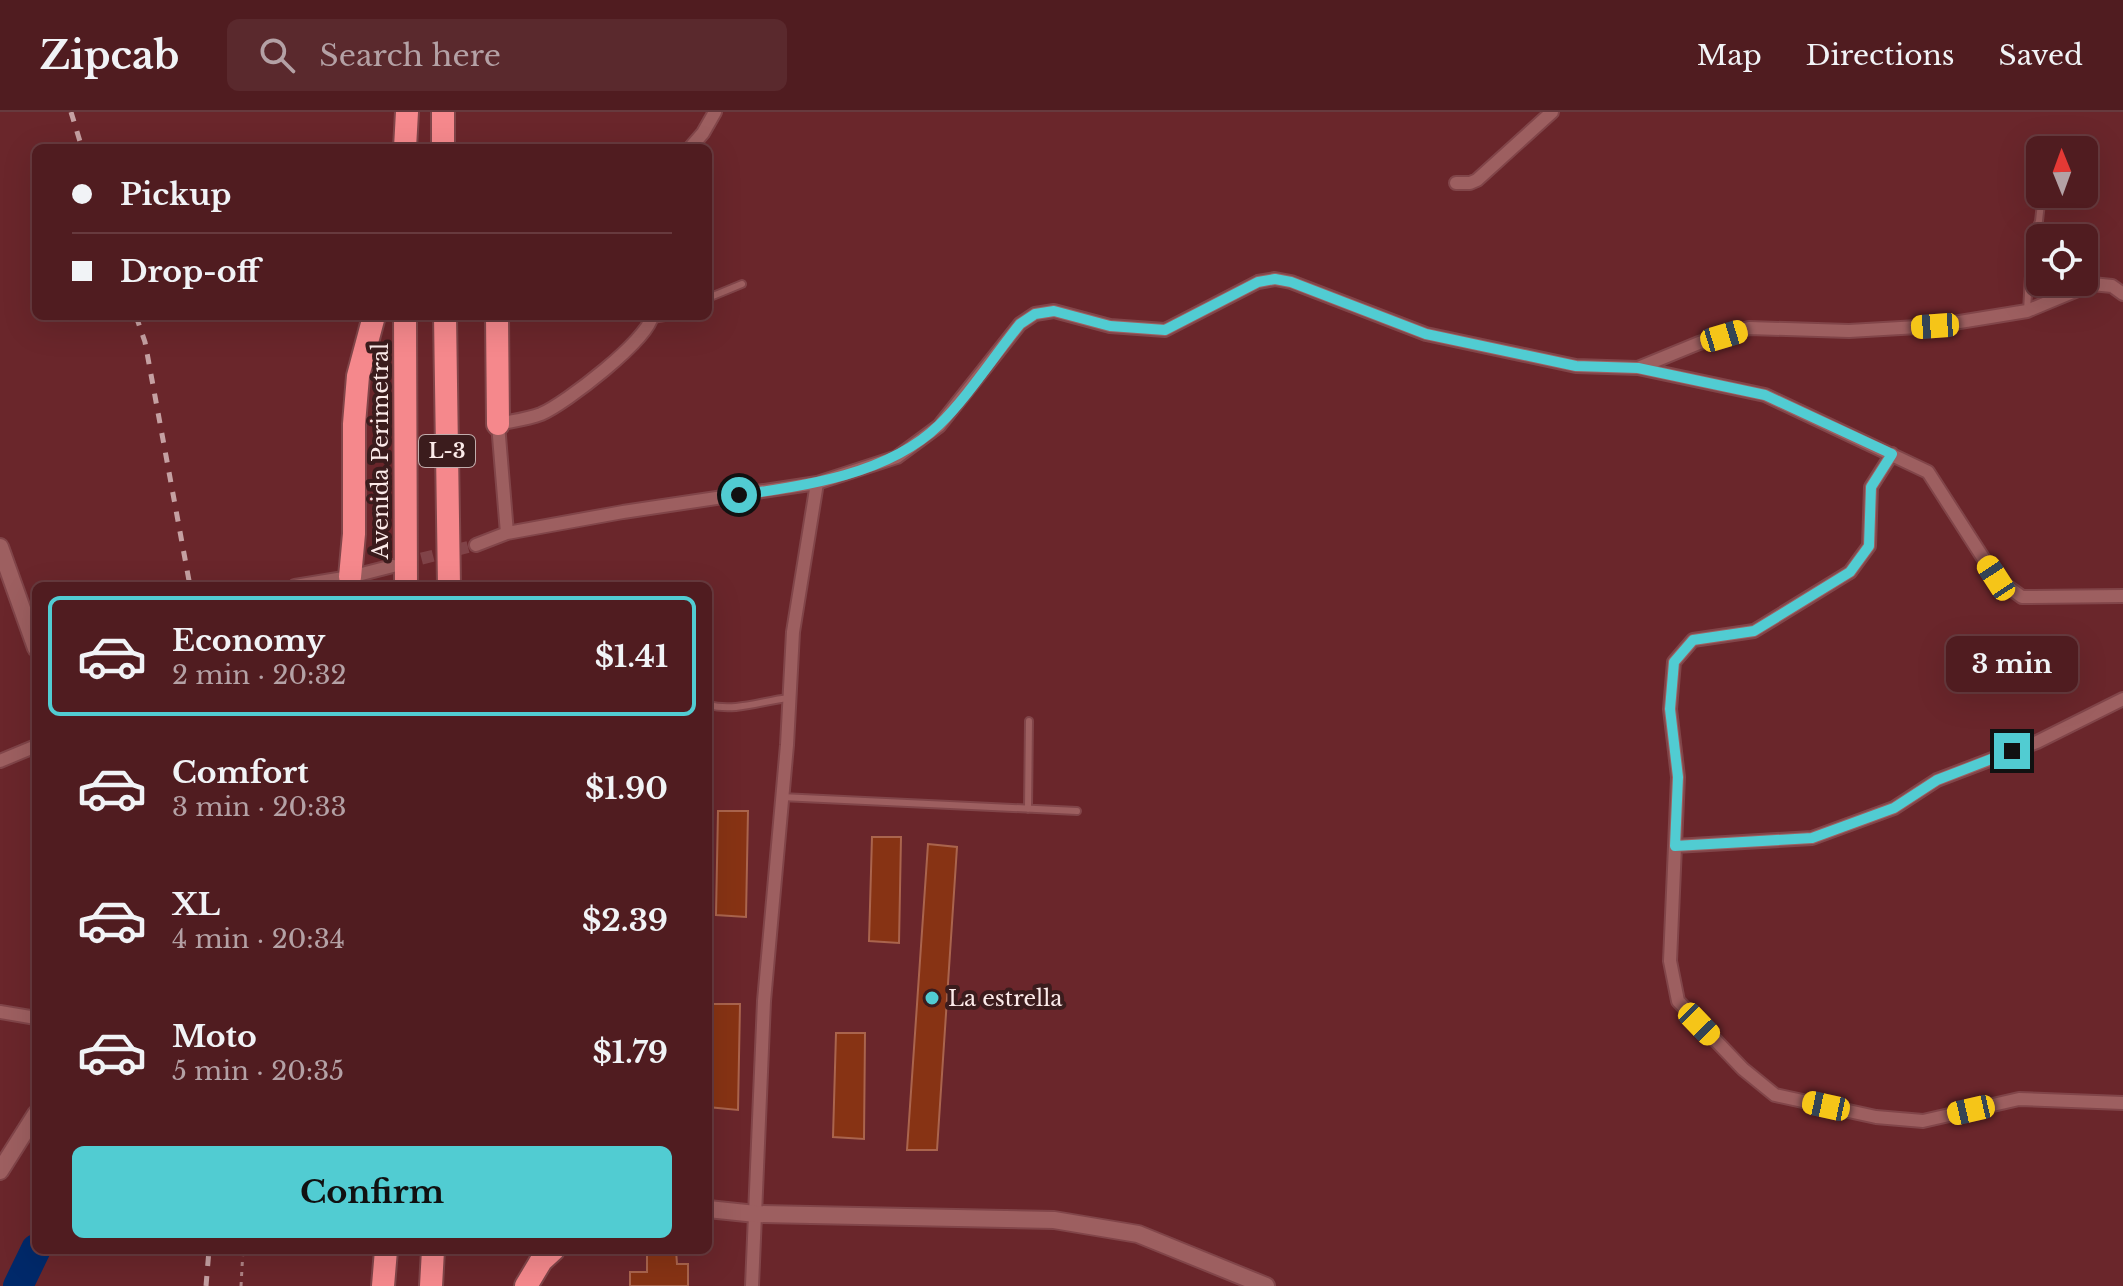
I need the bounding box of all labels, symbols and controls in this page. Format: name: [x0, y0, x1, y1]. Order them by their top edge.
search box: [227, 19, 787, 91]
text: Zipcab: [40, 32, 179, 79]
icon: search: [255, 33, 299, 77]
text: Search here: [319, 37, 501, 74]
text: Map: [1697, 38, 1762, 73]
text: Directions: [1806, 38, 1955, 73]
text: Saved: [1999, 38, 2083, 73]
north arrow: [2026, 136, 2098, 208]
map controls: [2026, 136, 2098, 296]
text: Pickup: [120, 176, 231, 213]
button: locate: [2026, 224, 2098, 296]
text: Drop-off: [120, 253, 260, 290]
car: [1910, 312, 1960, 340]
car: [1698, 318, 1750, 354]
street label: Avenida Perimetral: [367, 343, 394, 560]
road number: L-3: [419, 435, 475, 467]
route start: [721, 477, 757, 513]
car: [1973, 551, 2019, 605]
icon: car: [76, 620, 148, 692]
text: Economy: [172, 622, 325, 659]
callout: 3 min: [1946, 635, 2078, 691]
text: $1.41: [595, 638, 668, 675]
text: 3 min: [1972, 648, 2052, 680]
text: 2 min · 20:32: [172, 659, 347, 691]
route end: [1994, 733, 2030, 769]
icon: car: [76, 752, 148, 824]
text: Comfort: [172, 754, 309, 791]
text: $1.90: [585, 770, 668, 807]
text: 3 min · 20:33: [172, 791, 347, 823]
icon: car: [76, 884, 148, 956]
text: XL: [172, 886, 220, 923]
text: $2.39: [582, 902, 668, 939]
text: 4 min · 20:34: [172, 923, 345, 955]
place label: La estrella: [948, 985, 1063, 1012]
marker: La estrella: [923, 989, 941, 1007]
car: [1674, 998, 1724, 1050]
icon: car: [76, 1016, 148, 1088]
text: Moto: [172, 1018, 257, 1055]
text: $1.79: [592, 1034, 668, 1071]
text: 5 min · 20:35: [172, 1055, 344, 1087]
car: [1800, 1089, 1852, 1123]
car: [1945, 1093, 1997, 1127]
button: Confirm: [72, 1146, 672, 1238]

